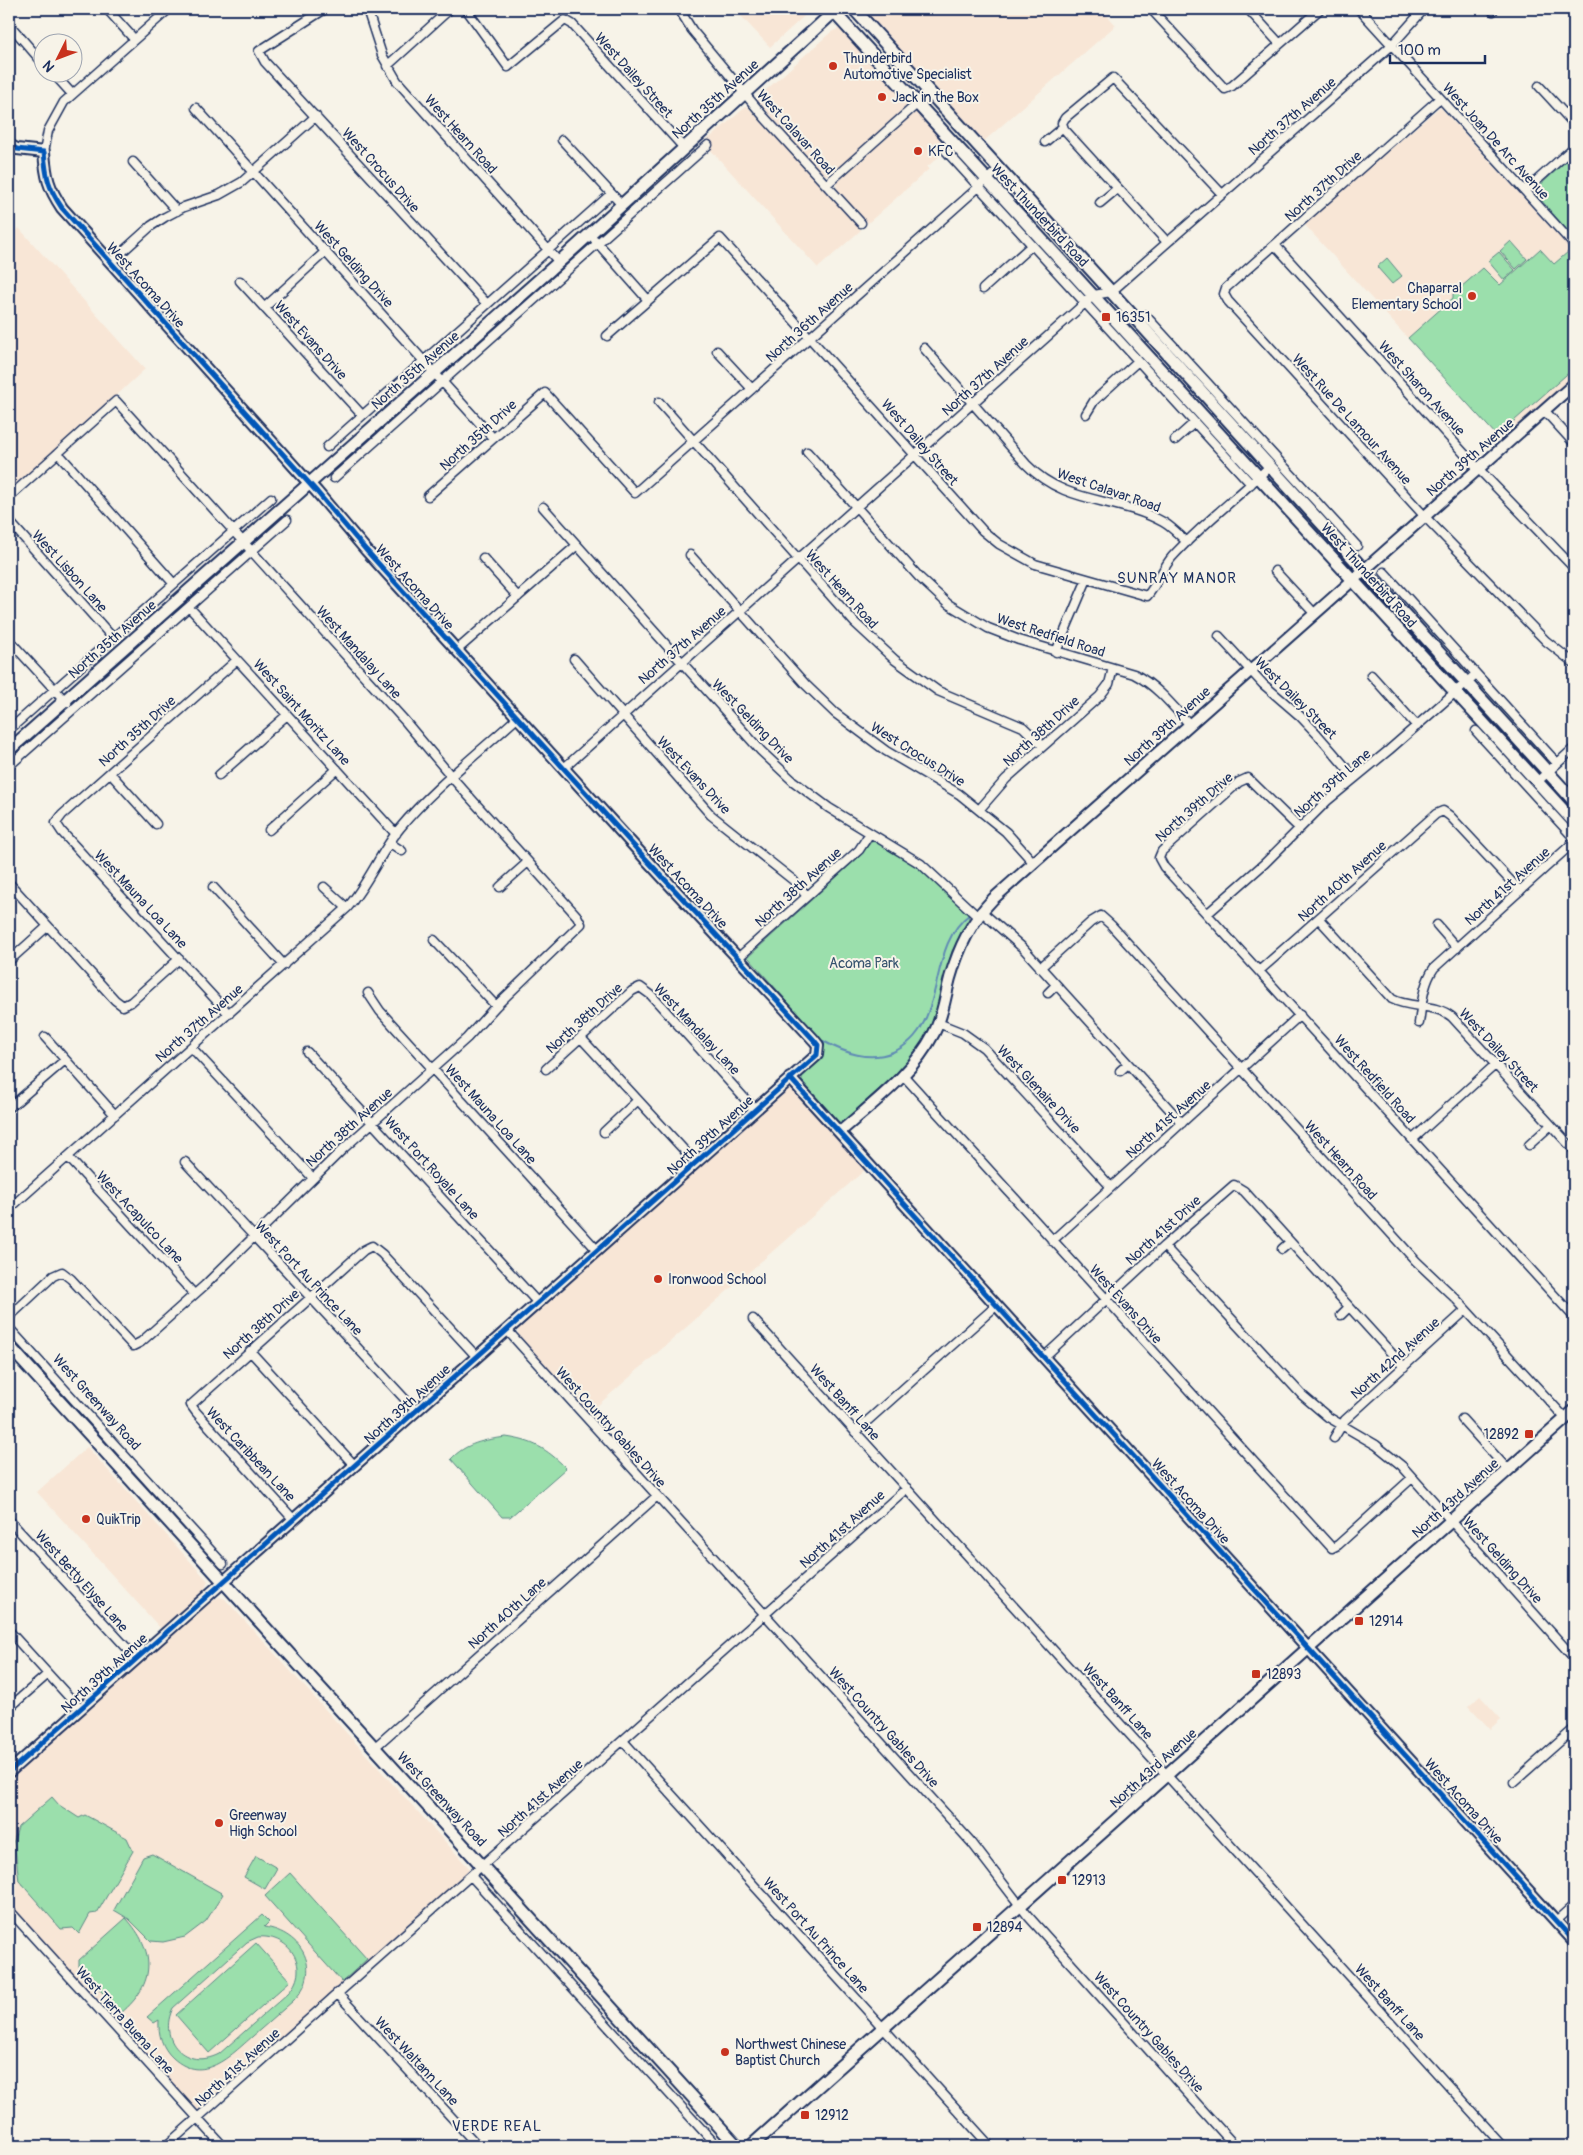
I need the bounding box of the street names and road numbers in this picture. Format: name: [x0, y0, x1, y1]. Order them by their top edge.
street label: West Dailey Street: [591, 29, 677, 122]
street label: North 35th Avenue: [668, 56, 762, 143]
street label: North 37th Avenue: [1245, 74, 1340, 159]
street label: West Joan De Arc Avenue: [1439, 80, 1553, 203]
street label: West Calavar Road: [753, 86, 838, 178]
street label: West Hearn Road: [421, 91, 501, 177]
street label: West Crocus Drive: [338, 125, 423, 216]
street label: North 37th Drive: [1281, 147, 1365, 225]
street label: West Thunderbird Road: [987, 160, 1092, 271]
street label: West Gelding Drive: [310, 218, 397, 311]
street label: West Acoma Drive: [103, 239, 188, 332]
street label: North 36th Avenue: [762, 279, 857, 366]
street label: West Evans Drive: [271, 297, 351, 383]
street label: North 35th Avenue: [368, 328, 463, 413]
street label: North 37th Avenue: [939, 333, 1032, 420]
street label: West Sharon Avenue: [1375, 338, 1469, 439]
street label: West Rue De Lamour Avenue: [1288, 350, 1415, 488]
street label: North 35th Drive: [436, 396, 520, 474]
street label: West Dailey Street: [878, 396, 962, 489]
street label: North 39th Avenue: [1423, 415, 1518, 500]
street label: West Calavar Road: [1055, 465, 1163, 516]
street label: West Thunderbird Road: [1317, 519, 1420, 631]
street label: West Lisbon Lane: [28, 527, 111, 616]
street label: West Acoma Drive: [372, 541, 457, 634]
street label: West Hearn Road: [802, 546, 882, 632]
street label: North 35th Avenue: [65, 597, 160, 682]
street label: West Mandalay Lane: [313, 602, 405, 702]
street label: North 37th Avenue: [635, 603, 730, 688]
street label: West Redfield Road: [994, 610, 1107, 661]
street label: West Dailey Street: [1251, 654, 1340, 743]
street label: West Saint Moritz Lane: [249, 656, 354, 769]
street label: West Gelding Drive: [708, 676, 797, 767]
street label: North 39th Avenue: [1121, 683, 1214, 770]
street label: North 35th Drive: [95, 692, 179, 770]
street label: North 38th Drive: [1000, 692, 1083, 770]
street label: West Crocus Drive: [867, 719, 968, 790]
street label: West Evans Drive: [653, 733, 734, 818]
street label: North 39th Lane: [1290, 745, 1374, 821]
street label: North 39th Drive: [1152, 769, 1237, 846]
street label: North 40th Avenue: [1295, 837, 1390, 926]
street label: West Acoma Drive: [644, 841, 731, 932]
street label: North 38th Avenue: [752, 844, 845, 931]
street label: North 41st Avenue: [1461, 844, 1554, 929]
street label: West Mauna Loa Lane: [91, 847, 191, 952]
street label: North 38th Drive: [543, 979, 626, 1057]
street label: West Mandalay Lane: [650, 980, 743, 1079]
street label: North 37th Avenue: [152, 981, 247, 1066]
street label: West Dailey Street: [1455, 1005, 1542, 1096]
street label: West Redfield Road: [1331, 1032, 1419, 1127]
street label: West Glenaire Drive: [993, 1042, 1084, 1137]
street label: West Mauna Loa Lane: [441, 1061, 540, 1168]
street label: North 41st Avenue: [1122, 1077, 1215, 1162]
street label: North 38th Avenue: [303, 1084, 396, 1171]
street label: North 39th Avenue: [664, 1092, 757, 1179]
street label: West Port Royale Lane: [381, 1113, 482, 1223]
street label: West Hearn Road: [1301, 1117, 1381, 1203]
street label: West Acapulco Lane: [93, 1168, 187, 1267]
street label: North 41st Drive: [1122, 1192, 1205, 1269]
street label: West Port Au Prince Lane: [251, 1218, 366, 1339]
street label: West Evans Drive: [1086, 1261, 1166, 1347]
street label: North 38th Drive: [220, 1285, 303, 1363]
street label: North 42nd Avenue: [1347, 1314, 1443, 1403]
street label: West Greenway Road: [49, 1351, 144, 1454]
street label: North 39th Avenue: [361, 1361, 454, 1448]
street label: West Banff Lane: [806, 1361, 883, 1444]
street label: West Country Gables Drive: [552, 1363, 669, 1491]
street label: West Caribbean Lane: [202, 1404, 299, 1505]
street label: West Acoma Drive: [1148, 1455, 1233, 1548]
street label: North 43rd Avenue: [1408, 1455, 1502, 1542]
street label: North 41st Avenue: [796, 1487, 889, 1572]
street label: West Gelding Drive: [1459, 1514, 1546, 1607]
street label: West Betty Elyse Lane: [32, 1527, 132, 1636]
street label: North 40th Lane: [465, 1574, 550, 1653]
street label: North 39th Avenue: [58, 1630, 151, 1717]
street label: West Banff Lane: [1079, 1660, 1156, 1743]
street label: West Country Gables Drive: [825, 1663, 942, 1791]
street label: North 43rd Avenue: [1106, 1725, 1200, 1812]
street label: West Greenway Road: [393, 1748, 490, 1850]
street label: West Acoma Drive: [1421, 1755, 1506, 1848]
street label: North 41st Avenue: [494, 1756, 587, 1841]
street label: West Port Au Prince Lane: [759, 1874, 872, 1997]
street label: West Banff Lane: [1351, 1961, 1428, 2044]
street label: West Tierra Buena Lane: [72, 1963, 177, 2078]
street label: West Country Gables Drive: [1090, 1968, 1207, 2096]
street label: West Waltann Lane: [371, 2013, 462, 2109]
street label: North 41st Avenue: [191, 2025, 284, 2110]

